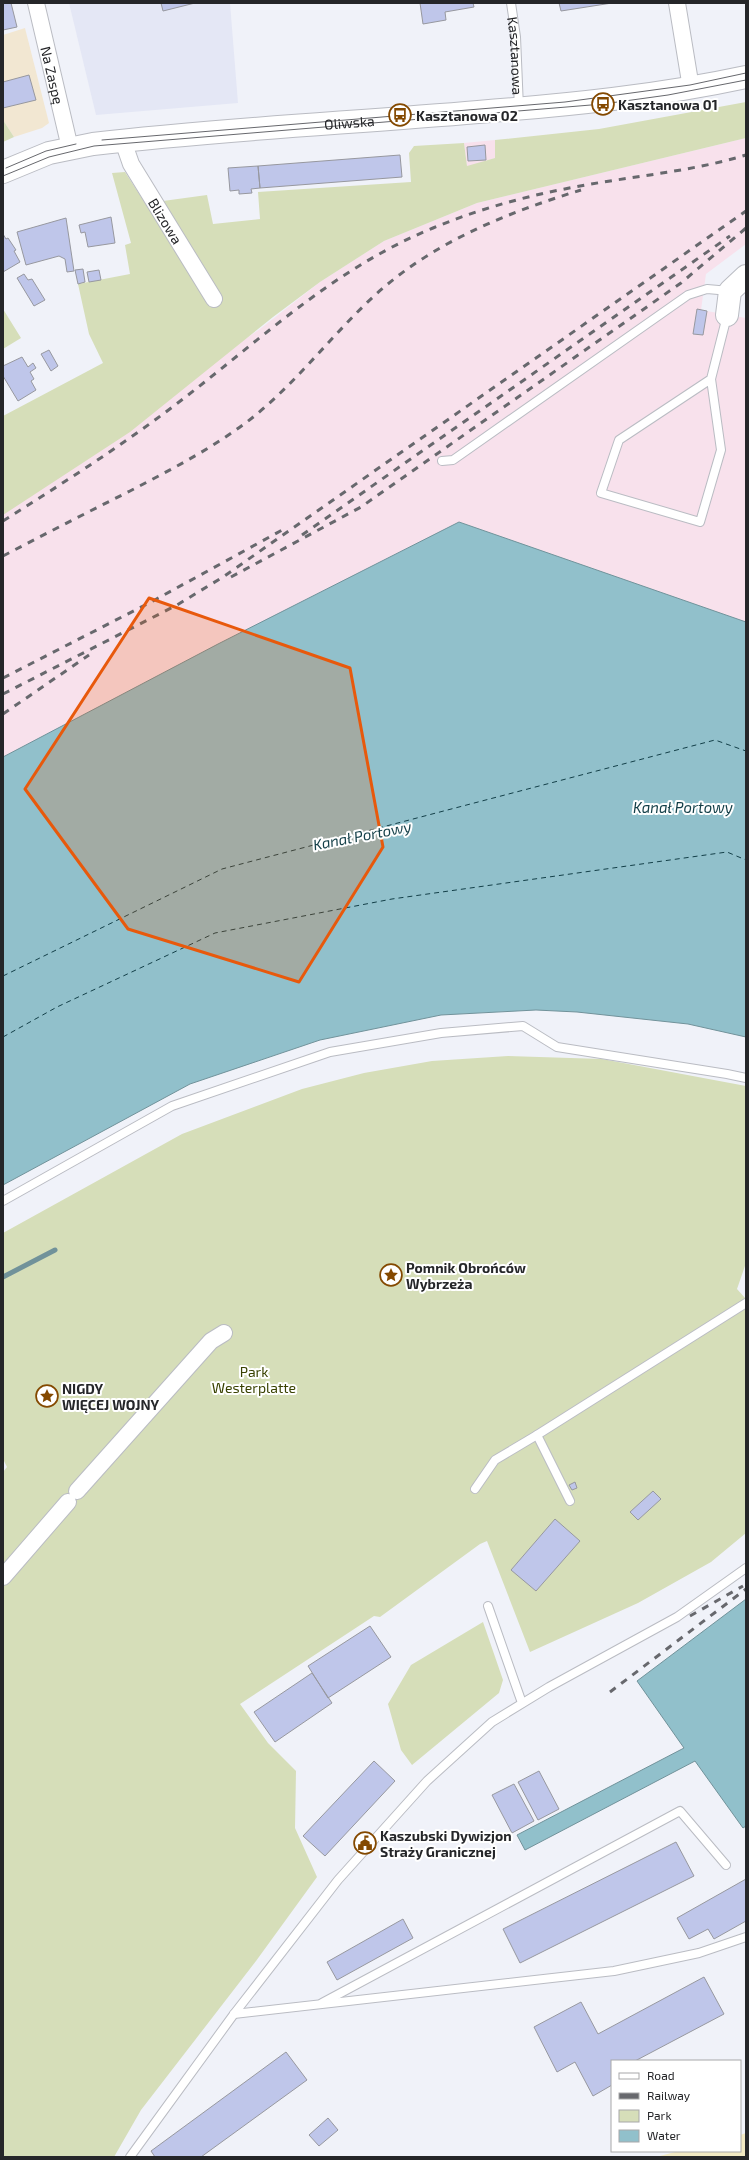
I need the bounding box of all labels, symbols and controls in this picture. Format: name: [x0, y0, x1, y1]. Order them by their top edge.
street label: Kasztanowa: [505, 15, 527, 95]
street label: Na Zaspę: [38, 44, 68, 106]
bus stop icon: Kasztanowa 01: [590, 91, 616, 117]
place label: Kasztanowa 01: [618, 96, 718, 113]
bus stop icon: Kasztanowa 02: [387, 102, 413, 128]
place label: Kasztanowa 02: [416, 107, 518, 124]
street label: Oliwska: [324, 112, 375, 132]
street label: Blizowa: [145, 195, 186, 247]
water label: Kanał Portowy: [633, 798, 733, 817]
water label: Kanał Portowy: [311, 817, 413, 854]
place label: Pomnik Obrońców Wybrzeża: [406, 1259, 526, 1292]
place icon: Pomnik Obrońców Wybrzeża: [378, 1262, 404, 1288]
park label: Park Westerplatte: [212, 1363, 296, 1396]
place label: NIGDY WIĘCEJ WOJNY: [62, 1380, 160, 1413]
place icon: NIGDY WIĘCEJ WOJNY: [34, 1383, 60, 1409]
place label: Kaszubski Dywizjon Straży Granicznej: [380, 1827, 512, 1860]
public building icon: Kaszubski Dywizjon Straży Granicznej: [352, 1830, 378, 1856]
legend: [611, 2060, 741, 2152]
text: Road: [647, 2068, 675, 2082]
text: Railway: [647, 2088, 691, 2102]
text: Park: [647, 2108, 672, 2122]
text: Water: [647, 2128, 681, 2142]

